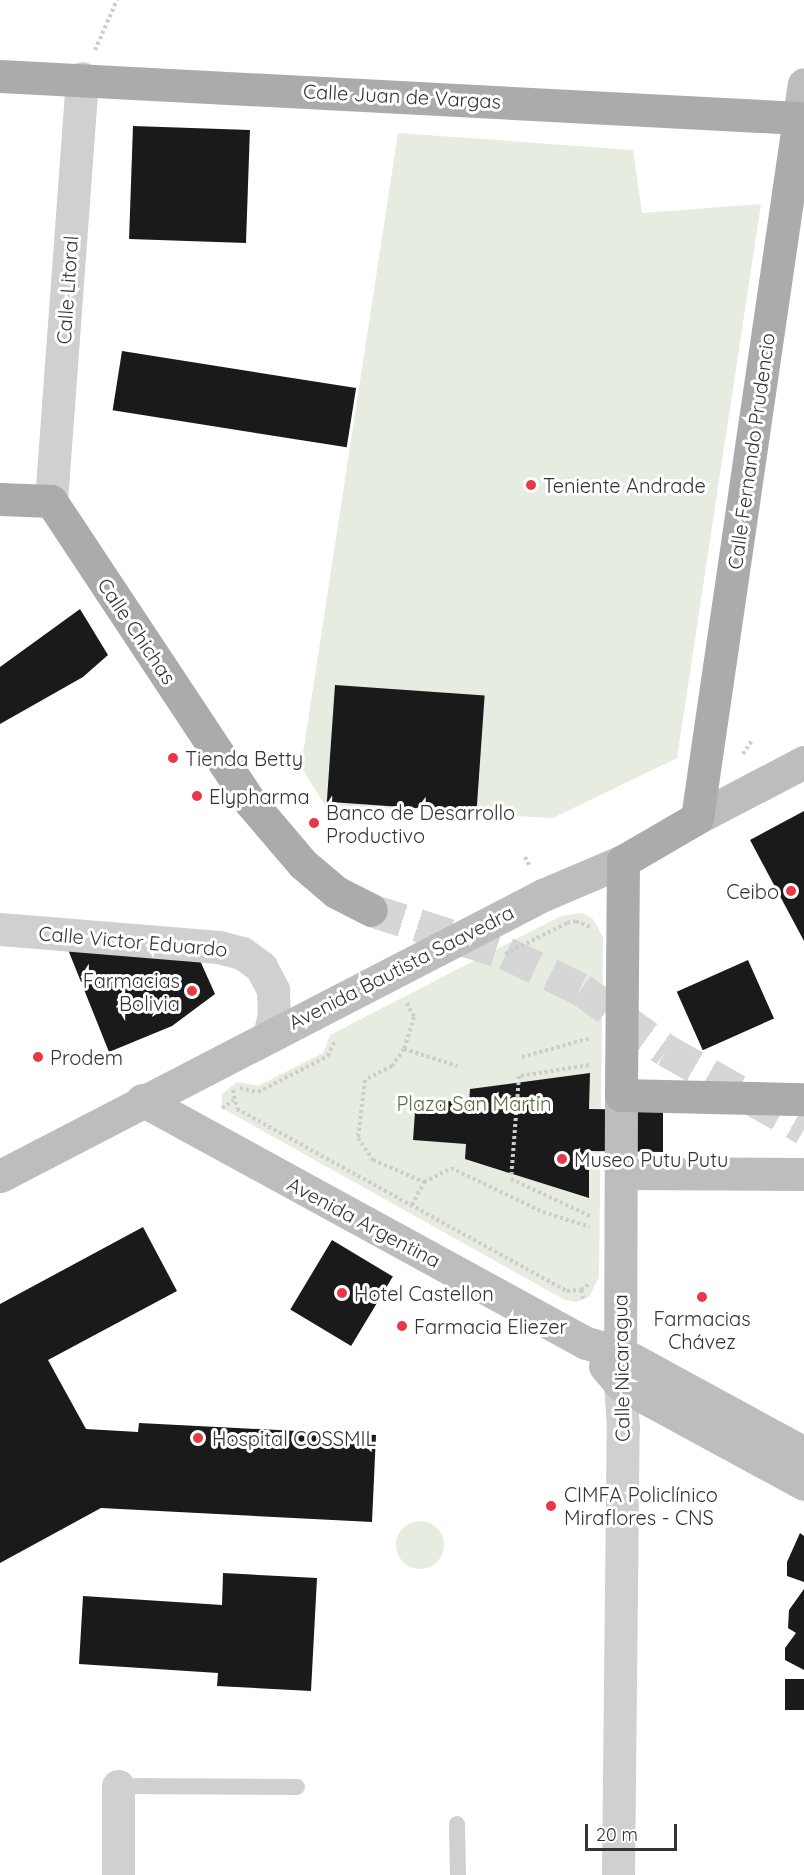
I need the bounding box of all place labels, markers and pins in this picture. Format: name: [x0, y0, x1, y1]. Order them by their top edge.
place label: Teniente Andrade: [543, 473, 706, 497]
marker: Teniente Andrade: [524, 478, 538, 492]
place label: Tienda Betty: [185, 746, 303, 770]
marker: Tienda Betty: [166, 751, 180, 765]
place label: Elypharma: [209, 784, 310, 808]
marker: Elypharma: [190, 789, 204, 803]
place label: Banco de Desarrollo Productivo: [326, 800, 515, 847]
marker: Banco de Desarrollo Productivo: [307, 816, 321, 830]
place label: Ceibo: [726, 879, 779, 903]
marker: Ceibo: [784, 884, 798, 898]
place label: Farmacias Bolivia: [83, 968, 180, 1015]
marker: Farmacias Bolivia: [185, 984, 199, 998]
place label: Prodem: [50, 1045, 123, 1069]
marker: Prodem: [31, 1050, 45, 1064]
place label: Museo Putu Putu: [574, 1147, 728, 1171]
marker: Museo Putu Putu: [555, 1152, 569, 1166]
place label: Hotel Castellon: [354, 1281, 494, 1305]
marker: Hotel Castellon: [335, 1286, 349, 1300]
marker: Farmacias Chávez: [695, 1290, 709, 1304]
place label: Farmacias Chávez: [653, 1306, 751, 1353]
place label: Farmacia Eliezer: [414, 1314, 567, 1338]
marker: Farmacia Eliezer: [395, 1319, 409, 1333]
place label: Hospital COSSMIL: [212, 1426, 376, 1450]
marker: Hospital COSSMIL: [189, 1429, 207, 1447]
place label: CIMFA Policlínico Miraflores - CNS: [564, 1482, 718, 1529]
marker: CIMFA Policlínico Miraflores - CNS: [542, 1497, 560, 1515]

